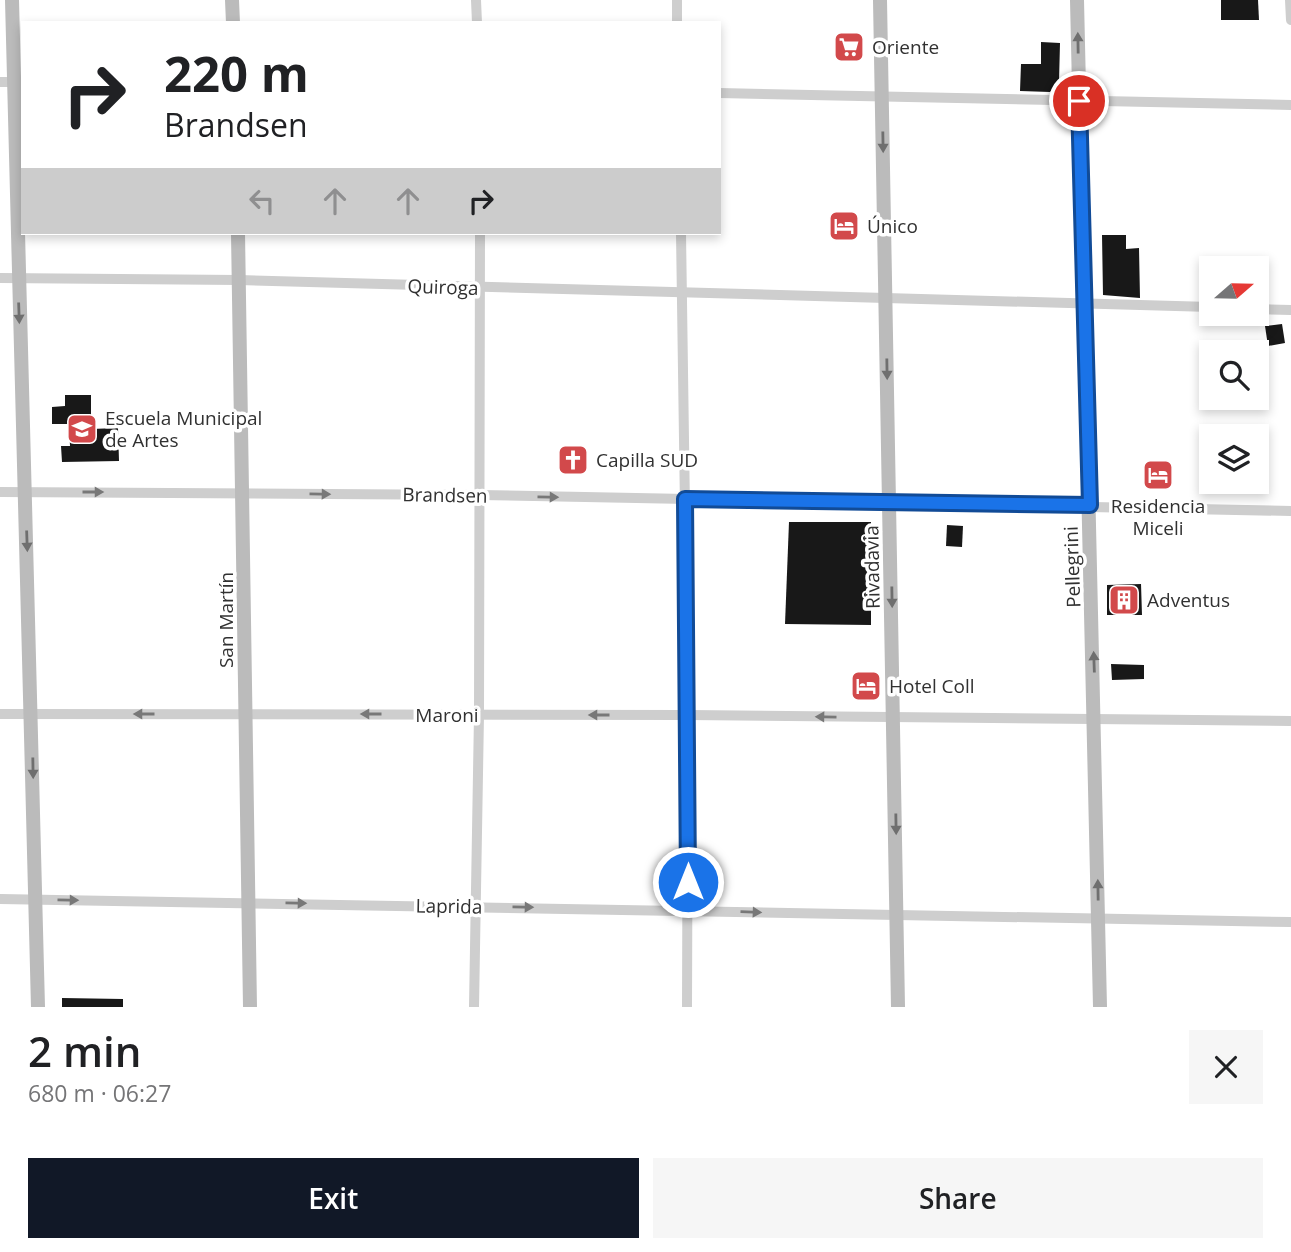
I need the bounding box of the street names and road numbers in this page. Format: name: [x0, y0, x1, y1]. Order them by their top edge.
street label: Quiroga: [407, 273, 479, 301]
street label: Brandsen: [402, 481, 488, 509]
street label: Rivadavia: [858, 525, 886, 609]
street label: Pellegrini: [1058, 526, 1086, 608]
street label: San Martín: [213, 572, 239, 668]
street label: Maroni: [415, 702, 479, 728]
street label: Laprida: [415, 892, 483, 920]

